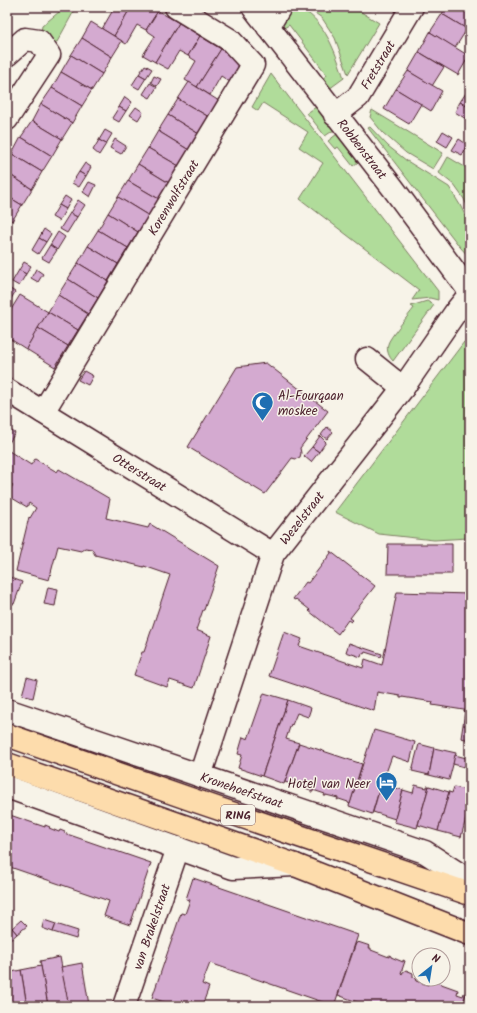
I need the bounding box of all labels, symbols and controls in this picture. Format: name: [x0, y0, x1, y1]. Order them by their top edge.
street label: Fretstraat: [356, 36, 402, 94]
street label: Robbenstraat: [331, 115, 392, 185]
street label: Korenwolfstraat: [143, 155, 206, 240]
place label: Al-Fourqaan moskee: [278, 386, 344, 422]
mosque icon: Al-Fourqaan moskee: [249, 389, 275, 422]
street label: Otterstraat: [108, 448, 171, 498]
street label: Wezelstraat: [275, 486, 331, 550]
street label: Kronehoefstraat: [197, 767, 287, 815]
hotel icon: Hotel van Neer: [373, 770, 399, 803]
place label: Hotel van Neer: [288, 774, 371, 795]
road number: RING: [221, 805, 255, 825]
street label: van Brakelstraat: [128, 880, 177, 973]
north arrow: [411, 947, 451, 987]
text: N: [428, 950, 443, 969]

